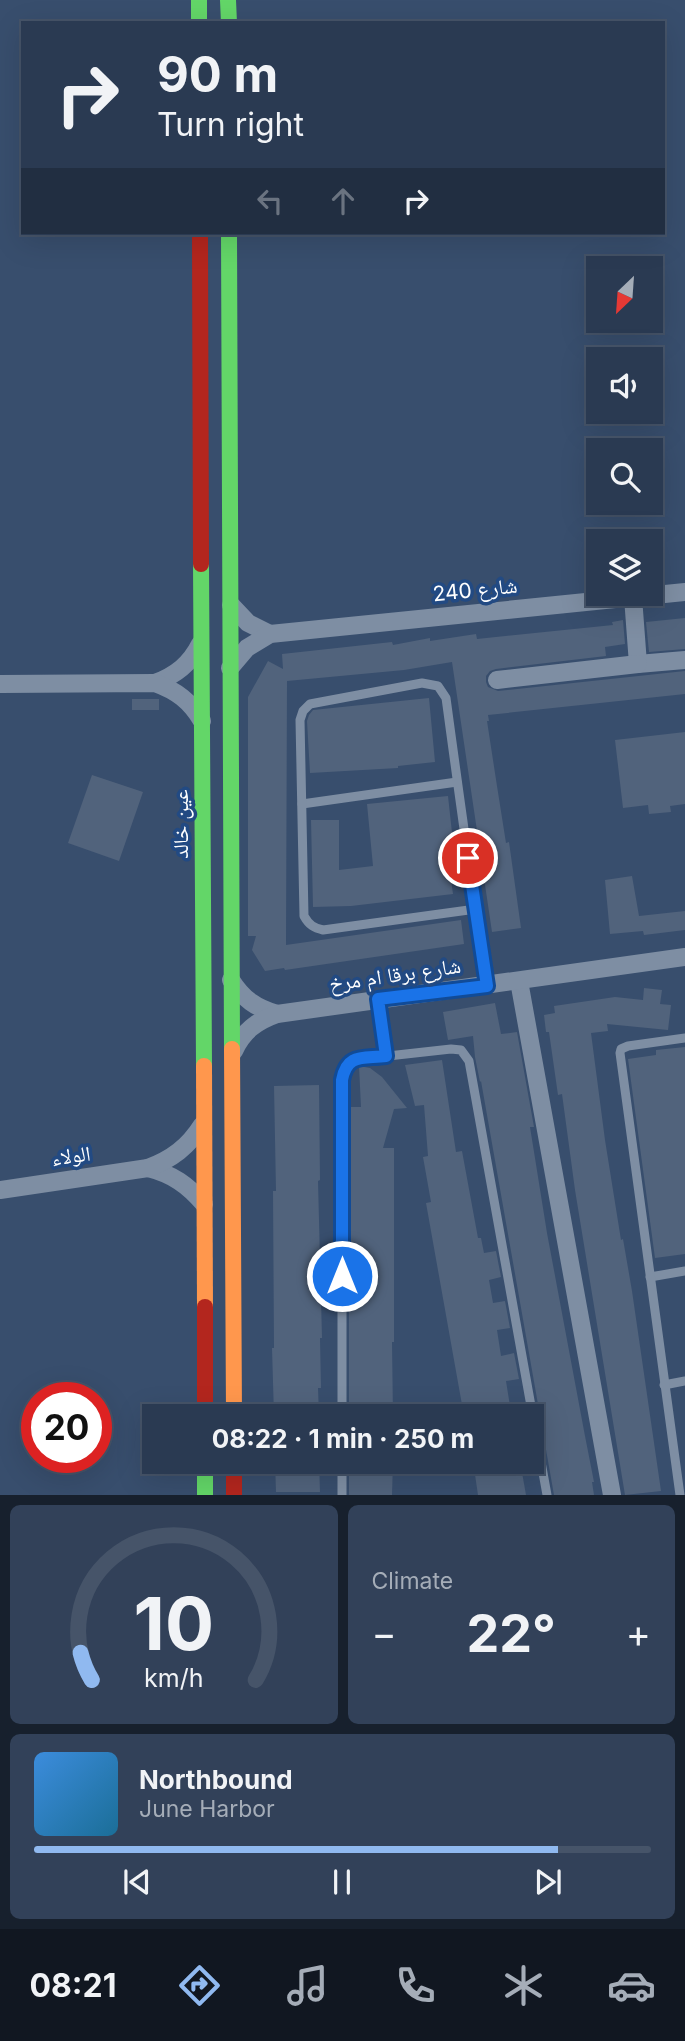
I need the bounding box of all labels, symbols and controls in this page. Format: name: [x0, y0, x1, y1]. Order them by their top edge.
text: 90 m: [157, 45, 278, 104]
icon: right: [42, 49, 133, 140]
text: Turn right: [157, 105, 304, 144]
icon: left: [251, 182, 289, 220]
icon: ahead: [324, 182, 362, 220]
icon: right: [397, 182, 435, 220]
north arrow: [586, 256, 663, 332]
map controls: [586, 256, 663, 606]
button: sound: [586, 347, 663, 424]
button: search: [586, 438, 663, 515]
button: layers: [586, 529, 663, 606]
street label: شارع 240: [431, 573, 519, 607]
street label: عين خالد: [168, 789, 194, 859]
pin: [438, 828, 498, 888]
icon: arrive: [449, 839, 487, 877]
street label: شارع برقا ام مرخ: [327, 953, 463, 998]
street label: الولاء: [50, 1140, 92, 1171]
position arrow: [305, 1239, 379, 1313]
speed limit sign: 20: [21, 1382, 112, 1473]
text: 08:22 · 1 min · 250 m: [212, 1423, 474, 1454]
text: Climate: [372, 1567, 453, 1595]
text: 10: [134, 1580, 214, 1669]
text: 22°: [467, 1602, 556, 1665]
text: −: [372, 1610, 397, 1656]
text: +: [626, 1610, 651, 1656]
text: km/h: [144, 1663, 203, 1693]
text: Northbound: [139, 1764, 293, 1795]
text: June Harbor: [139, 1795, 275, 1823]
icon: previous: [118, 1863, 156, 1901]
icon: pause: [323, 1863, 361, 1901]
icon: next: [529, 1863, 567, 1901]
icon: directions: [175, 1961, 224, 2010]
icon: music: [283, 1961, 332, 2010]
icon: phone: [391, 1961, 440, 2010]
icon: climate: [499, 1961, 548, 2010]
icon: car: [607, 1961, 656, 2010]
text: 08:21: [29, 1966, 116, 2005]

